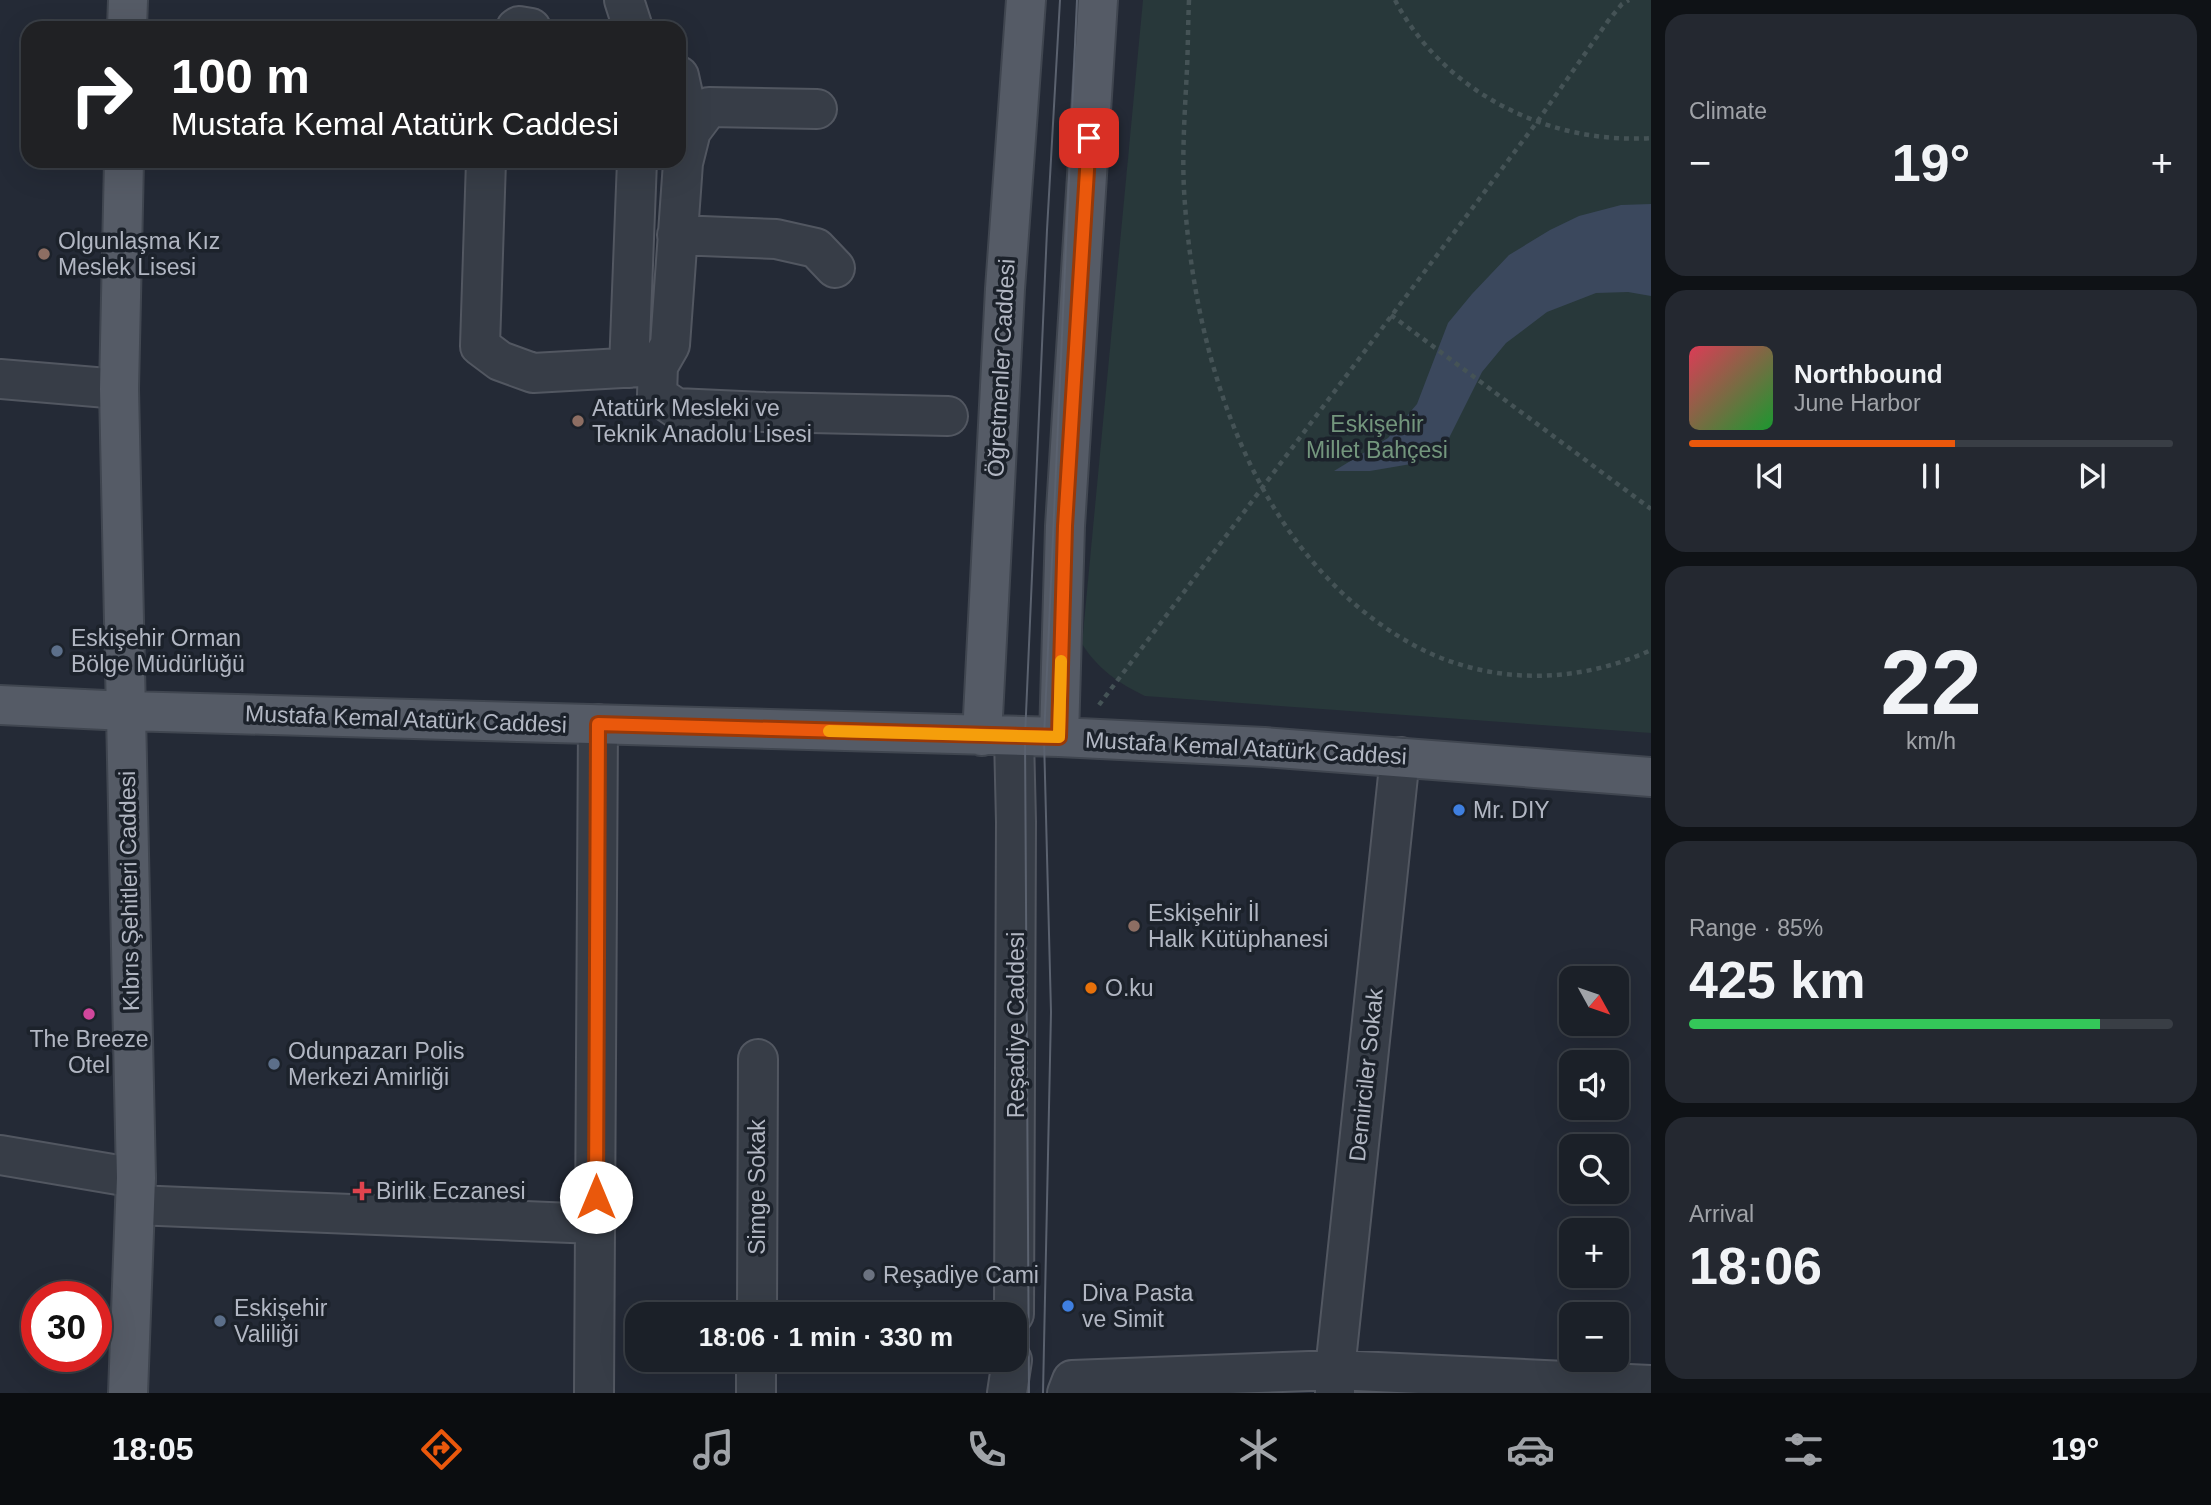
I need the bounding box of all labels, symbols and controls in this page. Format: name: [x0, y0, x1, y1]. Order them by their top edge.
icon: right: [56, 49, 147, 140]
text: 100 m: [171, 49, 310, 103]
text: Climate: [1689, 98, 1767, 124]
text: Mustafa Kemal Atatürk Caddesi: [171, 106, 619, 142]
pin: [1059, 108, 1119, 168]
icon: arrive: [1070, 119, 1108, 157]
text: 19°: [1892, 134, 1970, 192]
text: −: [1689, 142, 1711, 184]
text: +: [2151, 142, 2173, 184]
place label: Olgunlaşma Kız Meslek Lisesi: [58, 228, 220, 280]
marker: Olgunlaşma Kız Meslek Lisesi: [36, 246, 52, 262]
street label: Öğretmenler Caddesi: [982, 258, 1020, 478]
text: Northbound: [1794, 359, 1943, 389]
text: June Harbor: [1794, 390, 1921, 416]
place label: Atatürk Mesleki ve Teknik Anadolu Lisesi: [592, 395, 812, 447]
park label: Eskişehir Millet Bahçesi: [1306, 411, 1448, 463]
marker: Atatürk Mesleki ve Teknik Anadolu Lisesi: [570, 413, 586, 429]
icon: previous: [1751, 457, 1789, 495]
icon: pause: [1912, 457, 1950, 495]
icon: next: [2073, 457, 2111, 495]
place label: Eskişehir Orman Bölge Müdürlüğü: [71, 625, 245, 677]
text: 22: [1880, 632, 1982, 733]
marker: Eskişehir Orman Bölge Müdürlüğü: [49, 643, 65, 659]
street label: Mustafa Kemal Atatürk Caddesi: [245, 700, 567, 738]
street label: Mustafa Kemal Atatürk Caddesi: [1084, 727, 1408, 769]
text: km/h: [1906, 728, 1956, 754]
street label: Kıbrıs Şehitleri Caddesi: [114, 771, 144, 1011]
place label: Mr. DIY: [1473, 797, 1550, 823]
marker: Mr. DIY: [1451, 802, 1467, 818]
place label: Eskişehir İl Halk Kütüphanesi: [1148, 900, 1328, 952]
text: Range · 85%: [1689, 915, 1823, 941]
marker: Eskişehir İl Halk Kütüphanesi: [1126, 918, 1142, 934]
street label: Reşadiye Caddesi: [1003, 932, 1029, 1118]
text: 425 km: [1689, 951, 1865, 1009]
north arrow: [1559, 966, 1629, 1036]
map controls: [1559, 966, 1629, 1372]
place label: O.ku: [1105, 975, 1154, 1001]
marker: O.ku: [1083, 980, 1099, 996]
street label: Demirciler Sokak: [1344, 987, 1388, 1163]
marker: The Breeze Otel: [81, 1006, 97, 1022]
place label: The Breeze Otel: [30, 1026, 148, 1078]
place label: Odunpazarı Polis Merkezi Amirliği: [288, 1038, 464, 1090]
button: sound: [1559, 1050, 1629, 1120]
marker: Odunpazarı Polis Merkezi Amirliği: [266, 1056, 282, 1072]
street label: Simge Sokak: [744, 1119, 770, 1255]
button: search: [1559, 1134, 1629, 1204]
position arrow: [559, 1160, 633, 1234]
place label: Birlik Eczanesi: [376, 1178, 526, 1204]
marker: Birlik Eczanesi: [354, 1183, 370, 1199]
text: Arrival: [1689, 1201, 1754, 1227]
button: +: [1559, 1218, 1629, 1288]
text: 18:06: [1689, 1237, 1822, 1295]
place label: Reşadiye Cami: [883, 1262, 1039, 1288]
marker: Reşadiye Cami: [861, 1267, 877, 1283]
place label: Diva Pasta ve Simit: [1082, 1280, 1193, 1332]
speed limit sign: 30: [21, 1281, 112, 1372]
place label: Eskişehir Valiliği: [234, 1295, 328, 1347]
marker: Diva Pasta ve Simit: [1060, 1298, 1076, 1314]
button: −: [1559, 1302, 1629, 1372]
marker: Eskişehir Valiliği: [212, 1313, 228, 1329]
text: 18:06 · 1 min · 330 m: [699, 1322, 953, 1352]
icon: directions: [417, 1425, 466, 1474]
icon: music: [689, 1425, 738, 1474]
icon: phone: [962, 1425, 1011, 1474]
icon: climate: [1234, 1425, 1283, 1474]
icon: car: [1506, 1425, 1555, 1474]
icon: filters: [1779, 1425, 1828, 1474]
text: 18:05: [112, 1431, 194, 1467]
text: 19°: [2051, 1431, 2099, 1467]

